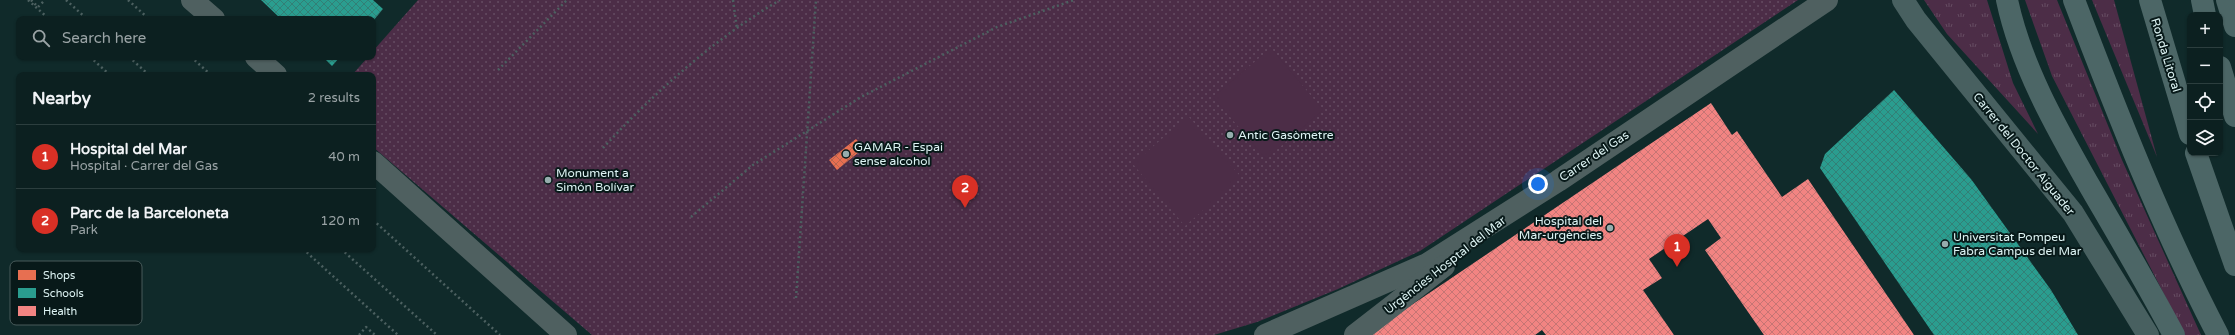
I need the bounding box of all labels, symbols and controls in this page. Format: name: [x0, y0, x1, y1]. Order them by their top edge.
map controls: [2187, 12, 2223, 156]
button: +: [2187, 12, 2223, 48]
search box: [16, 16, 376, 60]
street label: Ronda Litoral: [2148, 16, 2184, 94]
icon: search: [30, 27, 52, 49]
text: Search here: [62, 29, 146, 47]
button: −: [2187, 48, 2223, 84]
button: locate: [2187, 84, 2223, 120]
text: Nearby: [32, 88, 91, 109]
text: 2 results: [308, 90, 360, 106]
street label: Carrer del Doctor Aiguader: [1970, 90, 2078, 218]
button: layers: [2187, 120, 2223, 156]
place label: Antic Gasòmetre: [1238, 128, 1334, 142]
street label: Carrer del Gas: [1557, 128, 1632, 184]
marker: Antic Gasòmetre: [1225, 130, 1235, 140]
text: Hospital del Mar: [70, 140, 187, 158]
place label: GAMAR - Espai sense alcohol: [854, 140, 943, 168]
text: 1: [41, 149, 49, 165]
text: 40 m: [328, 149, 360, 165]
marker: GAMAR - Espai sense alcohol: [841, 149, 851, 159]
text: Hospital · Carrer del Gas: [70, 158, 218, 174]
place label: Monument a Simón Bolívar: [556, 166, 635, 194]
your location: [1528, 174, 1548, 194]
marker: Monument a Simón Bolívar: [543, 175, 553, 185]
pin: 2: [952, 175, 978, 208]
text: Parc de la Barceloneta: [70, 204, 229, 222]
text: 2: [41, 213, 49, 229]
text: 120 m: [320, 213, 360, 229]
street label: Urgències Hosptal del Mar: [1381, 213, 1509, 317]
place label: Hospital del Mar-urgències: [1519, 214, 1602, 242]
text: Park: [70, 222, 98, 238]
marker: Hospital del Mar-urgències: [1605, 223, 1615, 233]
place label: Universitat Pompeu Fabra Campus del Mar: [1953, 230, 2082, 258]
pin: 1: [1664, 234, 1690, 267]
marker: Universitat Pompeu Fabra Campus del Mar: [1940, 239, 1950, 249]
legend: [10, 261, 142, 325]
text: Shops: [43, 269, 75, 282]
text: Schools: [43, 287, 84, 300]
text: Health: [43, 305, 77, 318]

